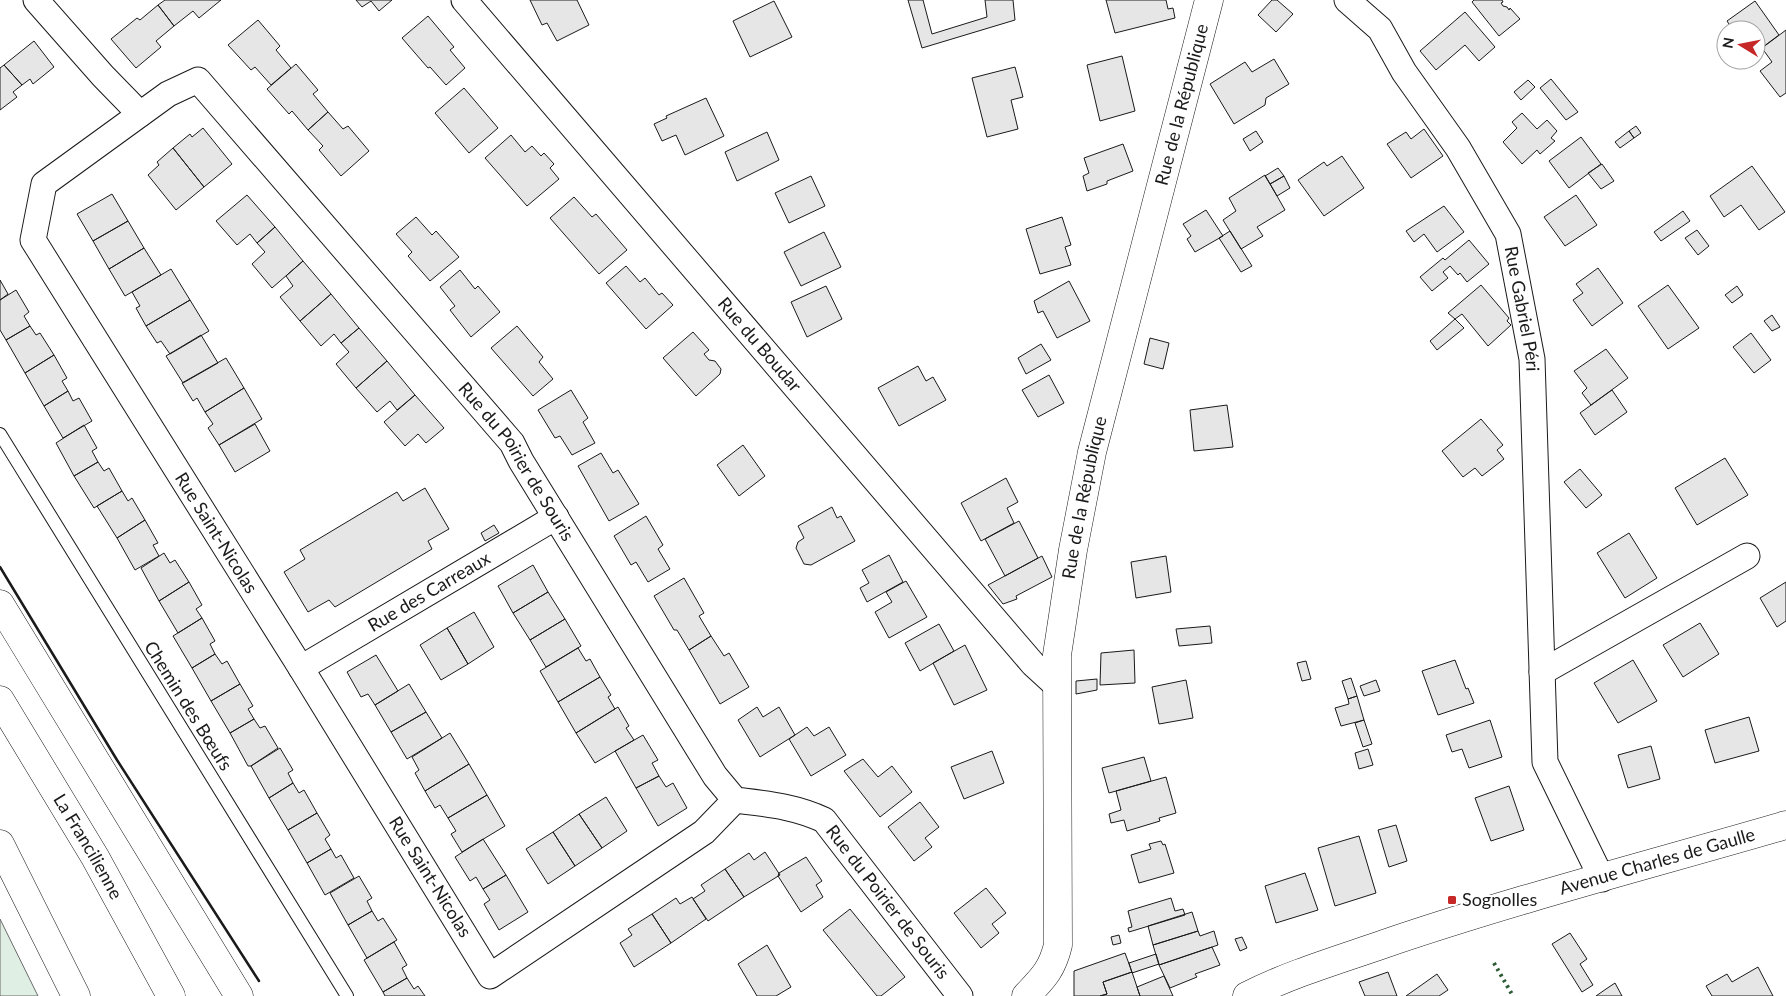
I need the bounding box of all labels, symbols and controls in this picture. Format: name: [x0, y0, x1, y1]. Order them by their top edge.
north arrow: [1716, 20, 1766, 70]
street label: Rue de la République: [1150, 21, 1212, 187]
text: N: [1718, 36, 1737, 49]
street label: Rue Gabriel Péri: [1501, 244, 1544, 372]
street label: Rue du Boudar: [714, 292, 807, 396]
street label: Rue du Poirier de Souris: [454, 377, 580, 545]
street label: Rue de la République: [1057, 413, 1111, 580]
street label: Rue Saint-Nicolas: [171, 468, 263, 597]
street label: Rue des Carreaux: [364, 546, 494, 636]
street label: Chemin des Bœufs: [140, 637, 238, 775]
street label: La Francilienne: [49, 789, 128, 903]
street label: Rue Saint-Nicolas: [385, 812, 477, 941]
street label: Rue du Poirier de Souris: [822, 820, 955, 983]
street label: Avenue Charles de Gaulle: [1556, 823, 1757, 899]
place label: Sognolles: [1462, 888, 1537, 910]
marker: Sognolles: [1446, 894, 1458, 906]

